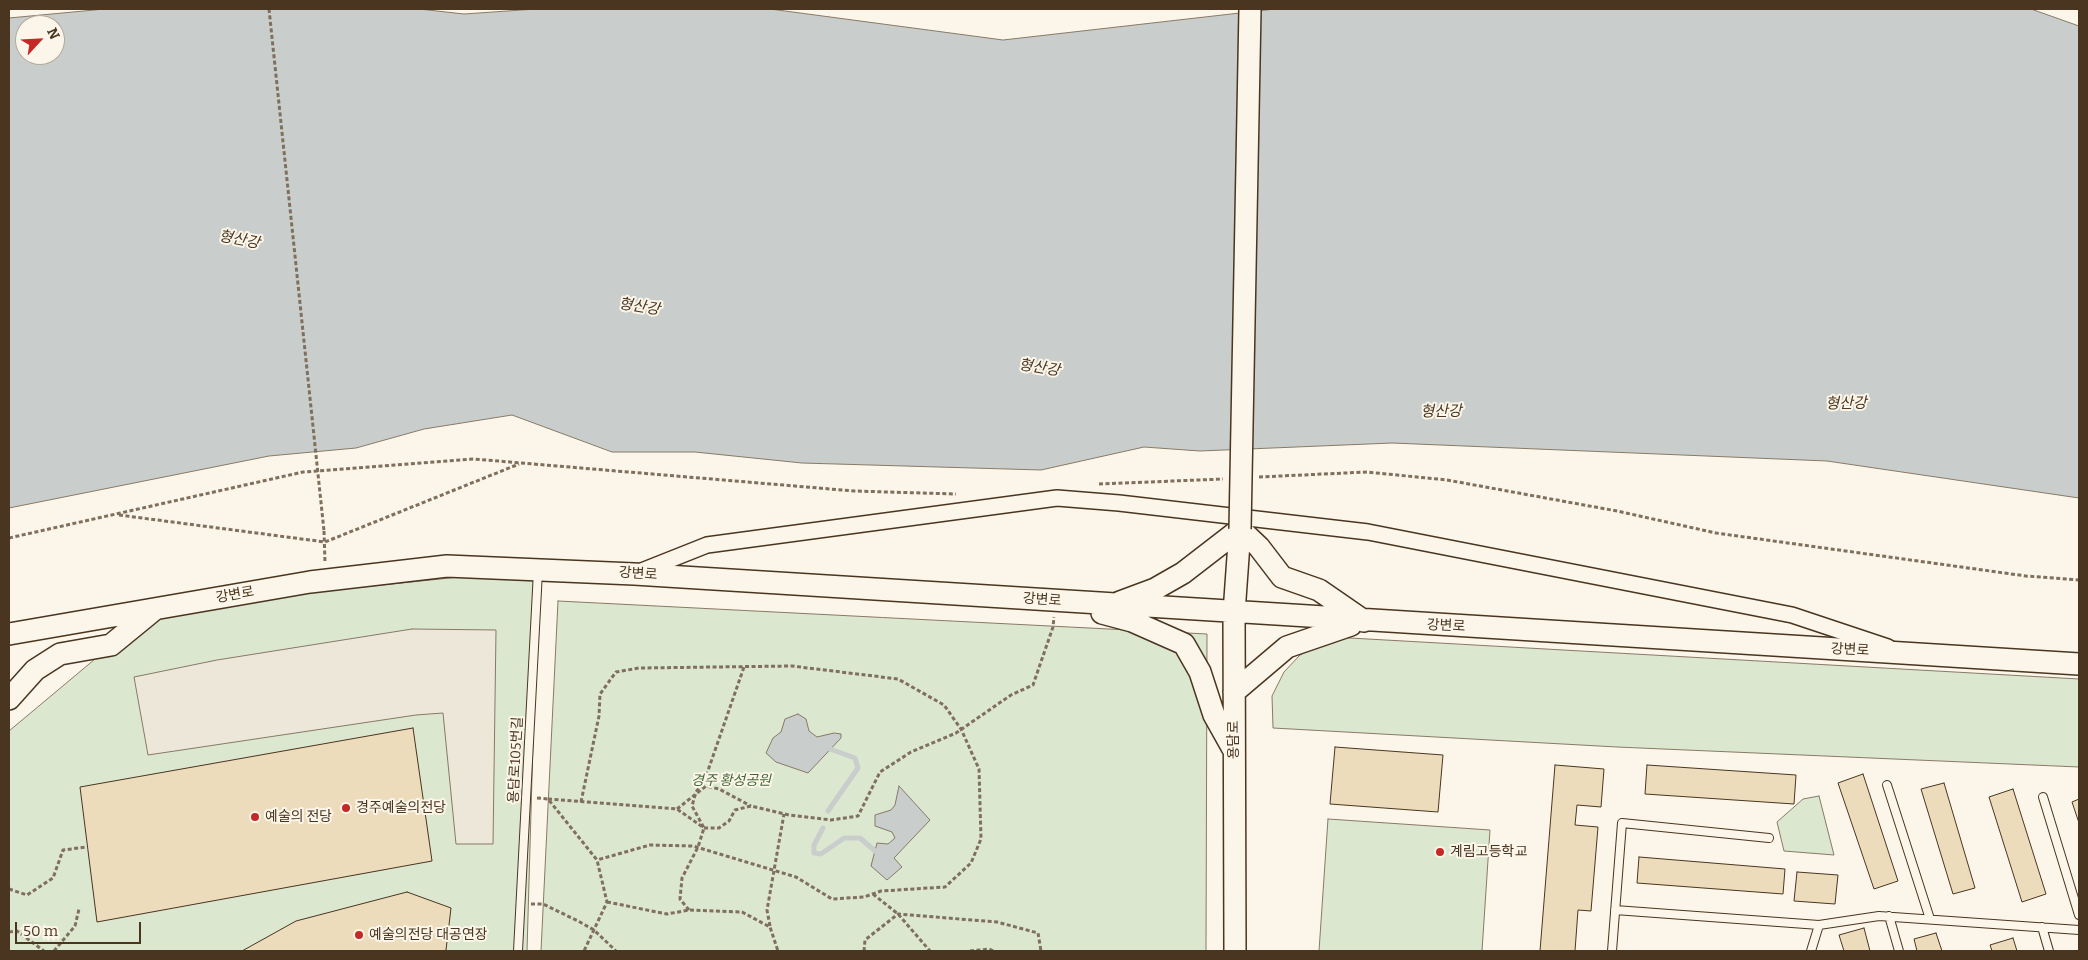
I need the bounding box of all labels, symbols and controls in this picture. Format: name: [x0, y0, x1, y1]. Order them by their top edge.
north arrow: [15, 15, 65, 65]
text: N: [43, 25, 63, 42]
water label: 형산강: [217, 227, 261, 253]
water label: 형산강: [617, 295, 661, 319]
water label: 형산강: [1017, 356, 1061, 380]
water label: 형산강: [1825, 395, 1867, 413]
water label: 형산강: [1420, 403, 1462, 421]
street label: 강변로: [618, 564, 658, 584]
street label: 강변로: [215, 583, 255, 607]
street label: 강변로: [1022, 590, 1062, 610]
street label: 강변로: [1426, 617, 1466, 635]
street label: 강변로: [1830, 641, 1870, 659]
street label: 용담로105번길: [505, 716, 527, 804]
street label: 용담로: [1226, 721, 1242, 759]
park label: 경주 황성공원: [691, 773, 771, 789]
place label: 경주예술의전당: [356, 800, 446, 816]
marker: 경주예술의전당: [340, 802, 352, 814]
place label: 예술의 전당: [265, 809, 332, 825]
marker: 예술의 전당: [249, 811, 261, 823]
place label: 계림고등학교: [1450, 844, 1527, 860]
marker: 계림고등학교: [1434, 846, 1446, 858]
scale bar: [18, 912, 144, 944]
text: 50 m: [23, 922, 58, 940]
place label: 예술의전당 대공연장: [369, 927, 488, 943]
marker: 예술의전당 대공연장: [353, 929, 365, 941]

